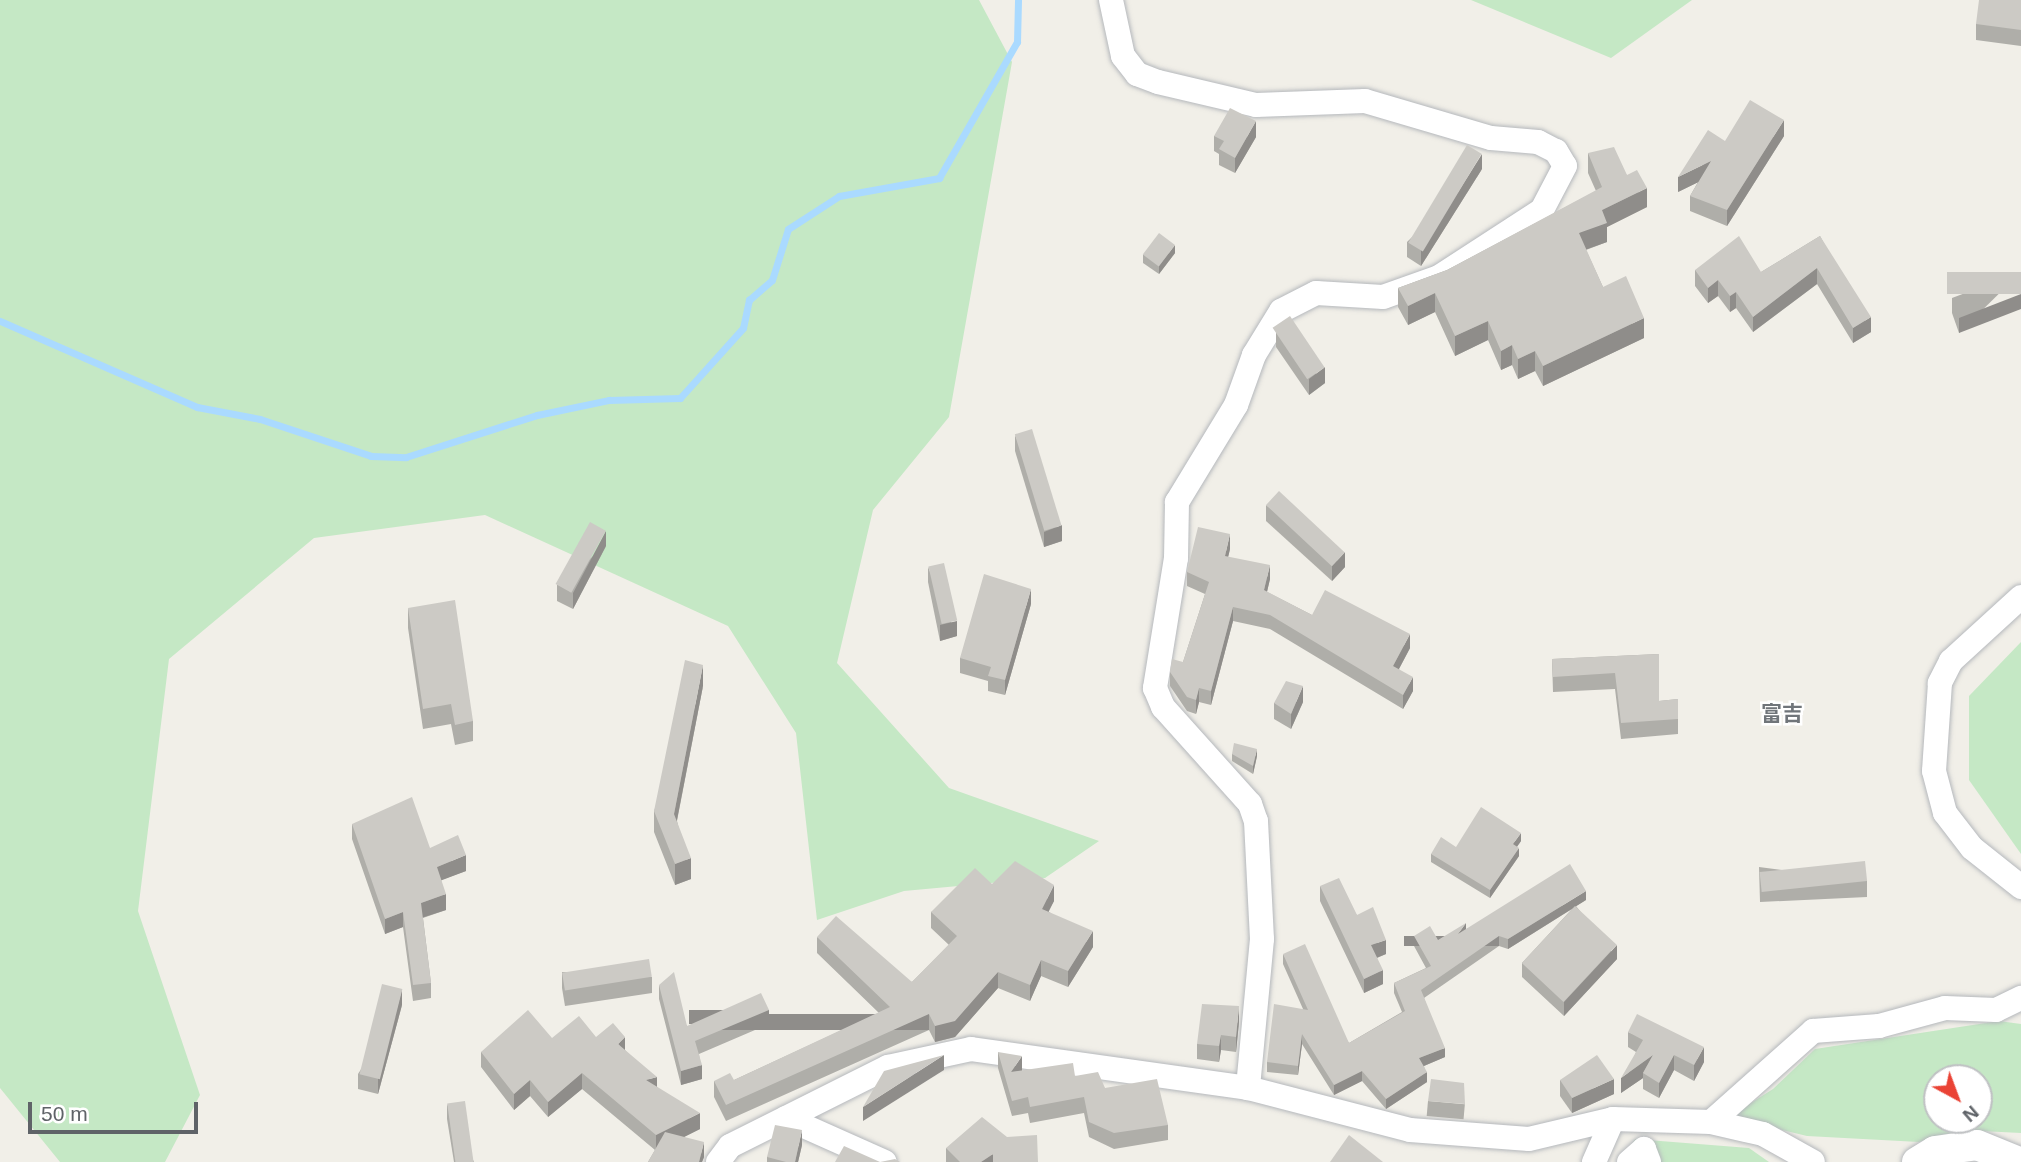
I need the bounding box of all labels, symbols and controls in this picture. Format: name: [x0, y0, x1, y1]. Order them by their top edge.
district label: 富吉: [1761, 701, 1803, 727]
north arrow: [1923, 1064, 1993, 1134]
scale bar: [32, 1088, 201, 1132]
text: N: [1959, 1101, 1983, 1126]
text: 50 m: [41, 1102, 88, 1125]

